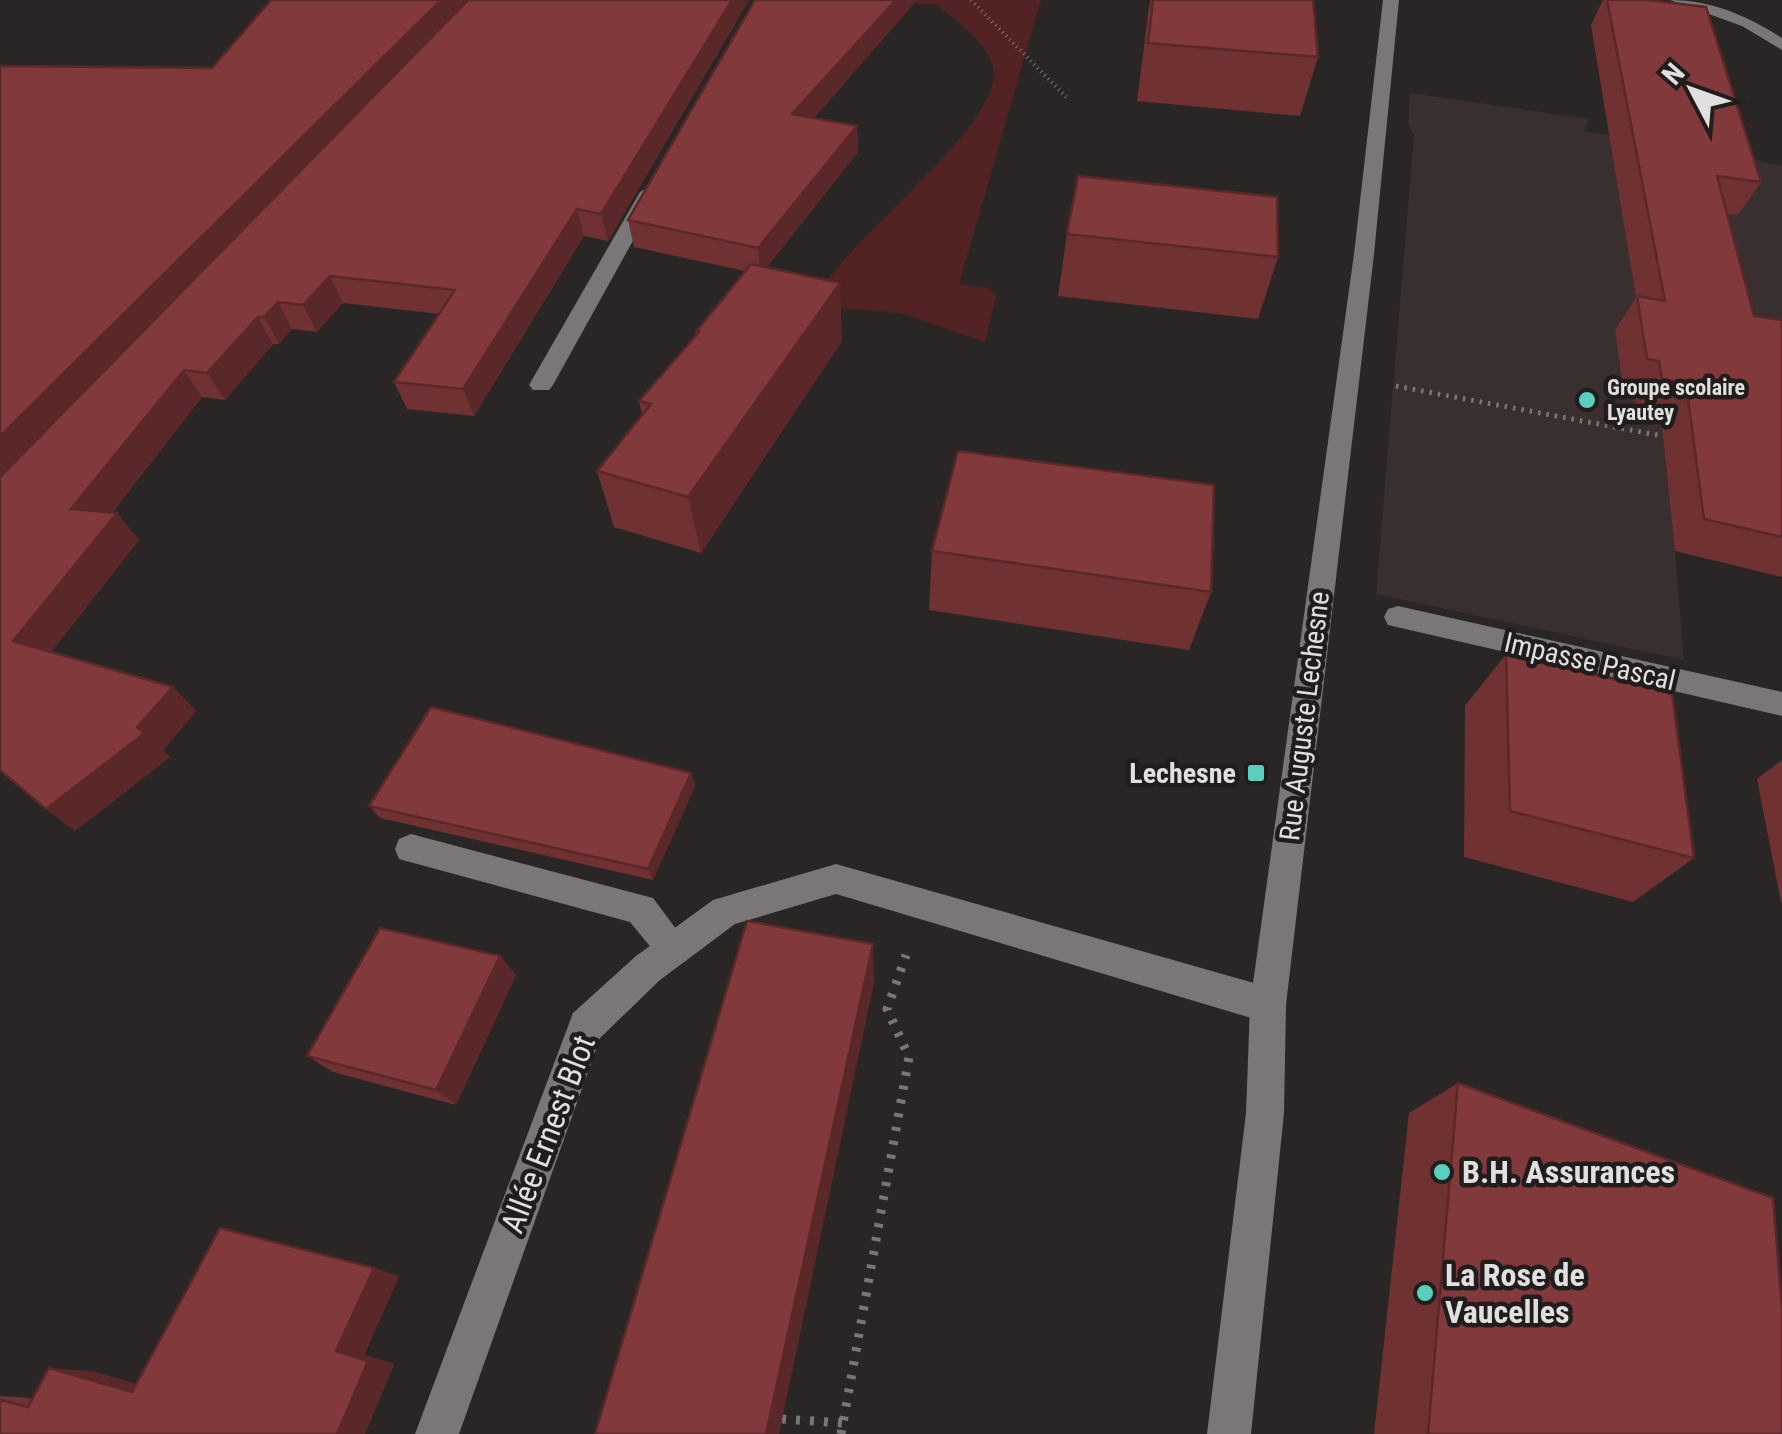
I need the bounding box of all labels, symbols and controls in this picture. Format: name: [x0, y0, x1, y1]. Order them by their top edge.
north arrow: [1642, 40, 1742, 140]
text: N: [1655, 57, 1692, 91]
place label: Groupe scolaire Lyautey: [1607, 375, 1745, 425]
marker: Groupe scolaire Lyautey: [1576, 389, 1598, 411]
street label: Rue Auguste Lechesne: [1273, 590, 1336, 843]
street label: Impasse Pascal: [1501, 626, 1679, 697]
place label: Lechesne: [1129, 757, 1236, 790]
marker: Lechesne: [1245, 762, 1267, 784]
street label: Allée Ernest Blot: [493, 1030, 603, 1238]
place label: B.H. Assurances: [1462, 1153, 1675, 1191]
marker: B.H. Assurances: [1431, 1161, 1453, 1183]
place label: La Rose de Vaucelles: [1445, 1256, 1585, 1331]
marker: La Rose de Vaucelles: [1414, 1282, 1436, 1304]

